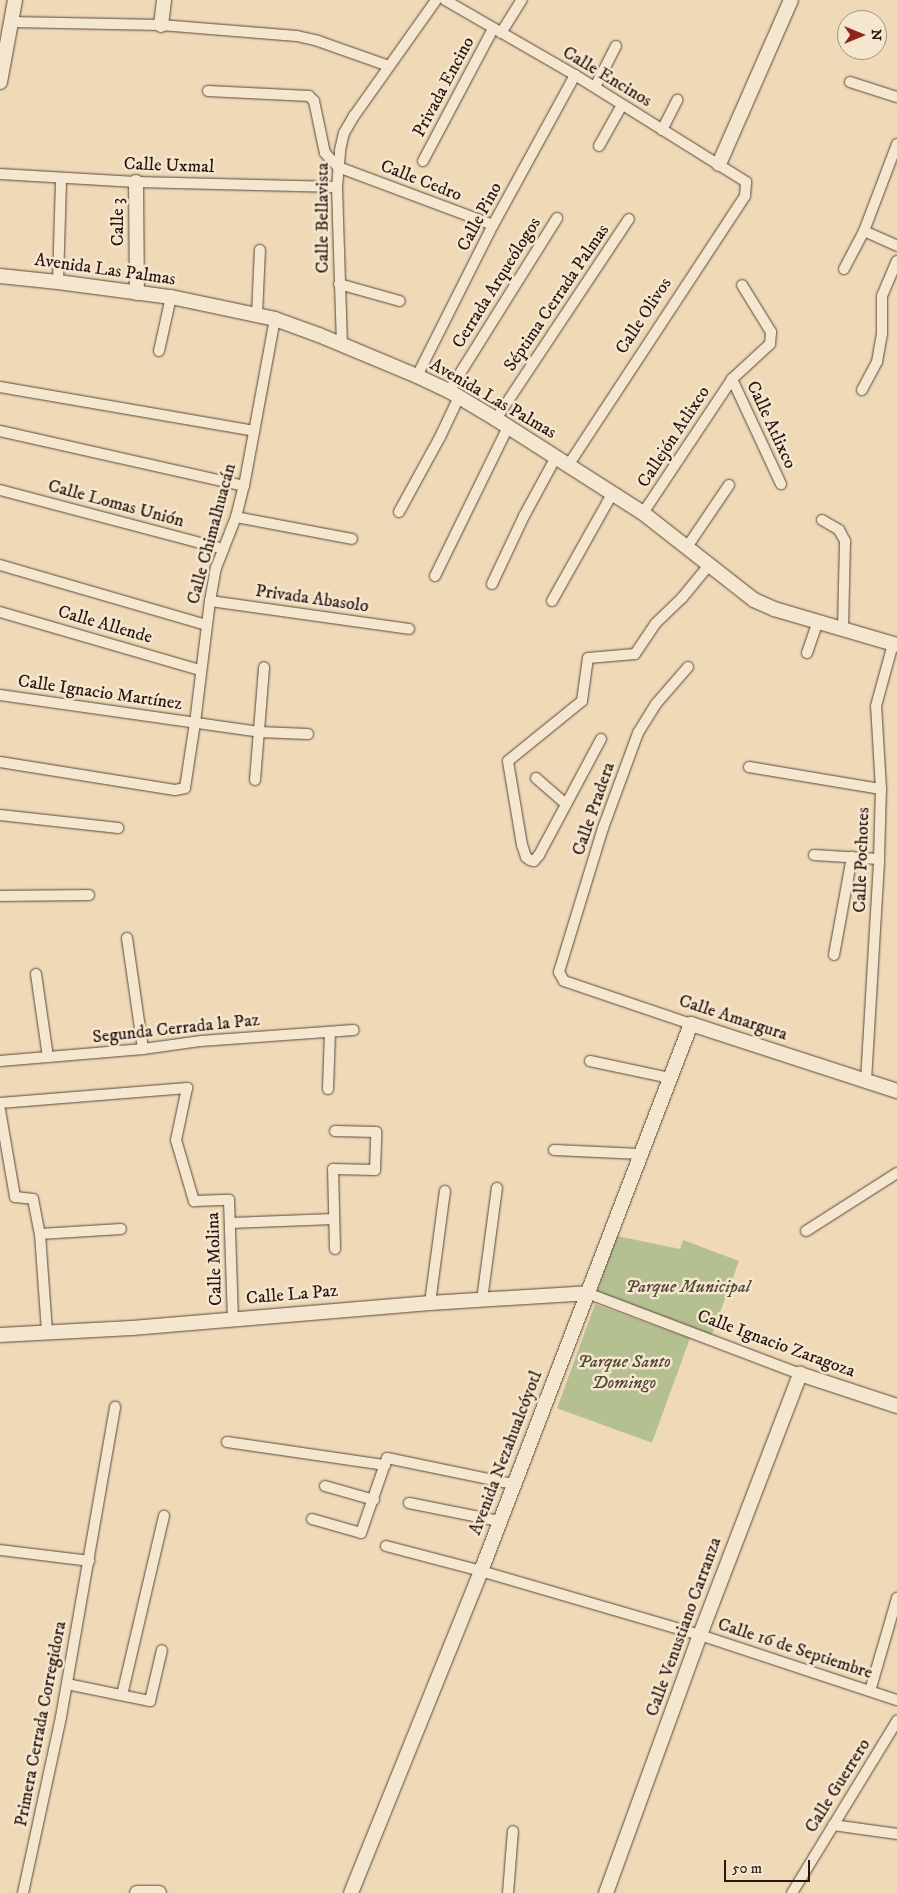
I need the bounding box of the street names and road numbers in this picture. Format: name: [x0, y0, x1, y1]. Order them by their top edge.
street label: Privada Encino: [409, 33, 479, 141]
street label: Calle Encinos: [558, 42, 656, 112]
street label: Calle Uxmal: [123, 154, 215, 178]
street label: Calle Cedro: [377, 156, 465, 206]
street label: Calle Bellavista: [312, 163, 334, 273]
street label: Calle Pino: [453, 179, 507, 255]
street label: Calle 3: [107, 198, 129, 246]
street label: Cerrada Arqueólogos: [448, 214, 546, 352]
street label: Séptima Cerrada Palmas: [500, 220, 614, 376]
street label: Avenida Las Palmas: [33, 249, 177, 291]
street label: Calle Olivos: [611, 274, 677, 358]
street label: Avenida Las Palmas: [426, 354, 560, 444]
street label: Calle Atlixco: [741, 378, 801, 472]
street label: Callejón Atlixco: [633, 382, 715, 492]
street label: Calle Chimalhuacán: [183, 461, 241, 607]
street label: Calle Lomas Unión: [46, 475, 186, 533]
street label: Privada Abasolo: [254, 580, 370, 618]
street label: Calle Allende: [55, 601, 155, 649]
street label: Calle Ignacio Martínez: [16, 671, 184, 715]
street label: Calle Pradera: [568, 760, 620, 858]
street label: Calle Pochotes: [849, 807, 875, 913]
street label: Calle Amargura: [676, 990, 790, 1046]
street label: Segunda Cerrada la Paz: [91, 1009, 261, 1049]
street label: Calle Molina: [203, 1212, 227, 1306]
street label: Calle La Paz: [245, 1280, 339, 1310]
street label: Calle Ignacio Zaragoza: [694, 1305, 858, 1383]
street label: Avenida Nezahualcóyotl: [465, 1368, 547, 1538]
street label: Calle Venustiano Carranza: [642, 1534, 726, 1720]
street label: Calle 16 de Septiembre: [715, 1614, 875, 1684]
street label: Primera Cerrada Corregidora: [10, 1619, 72, 1829]
street label: Calle Guerrero: [801, 1735, 875, 1837]

